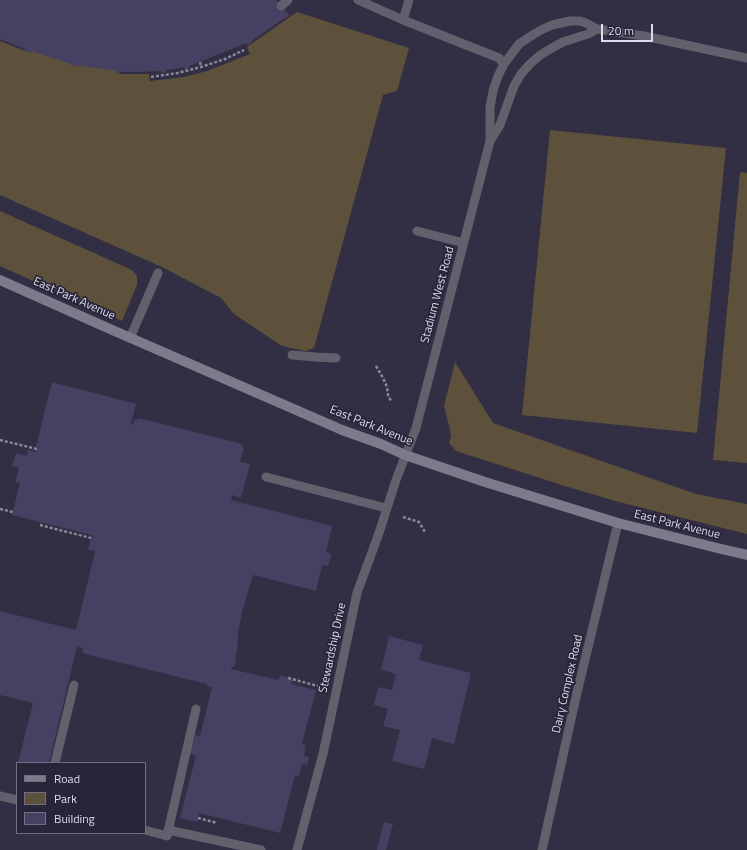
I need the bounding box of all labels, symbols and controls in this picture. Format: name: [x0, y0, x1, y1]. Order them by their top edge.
scale bar: [603, 16, 655, 42]
text: 20 m: [608, 21, 634, 40]
street label: Stadium West Road: [418, 245, 458, 345]
street label: East Park Avenue: [31, 274, 117, 324]
street label: East Park Avenue: [327, 403, 415, 449]
street label: East Park Avenue: [632, 507, 722, 543]
street label: Stewardship Drive: [316, 602, 350, 694]
street label: Dairy Complex Road: [550, 633, 586, 735]
legend: [16, 762, 146, 834]
text: Road: [54, 769, 80, 788]
text: Park: [54, 789, 77, 808]
text: Building: [54, 809, 95, 828]

